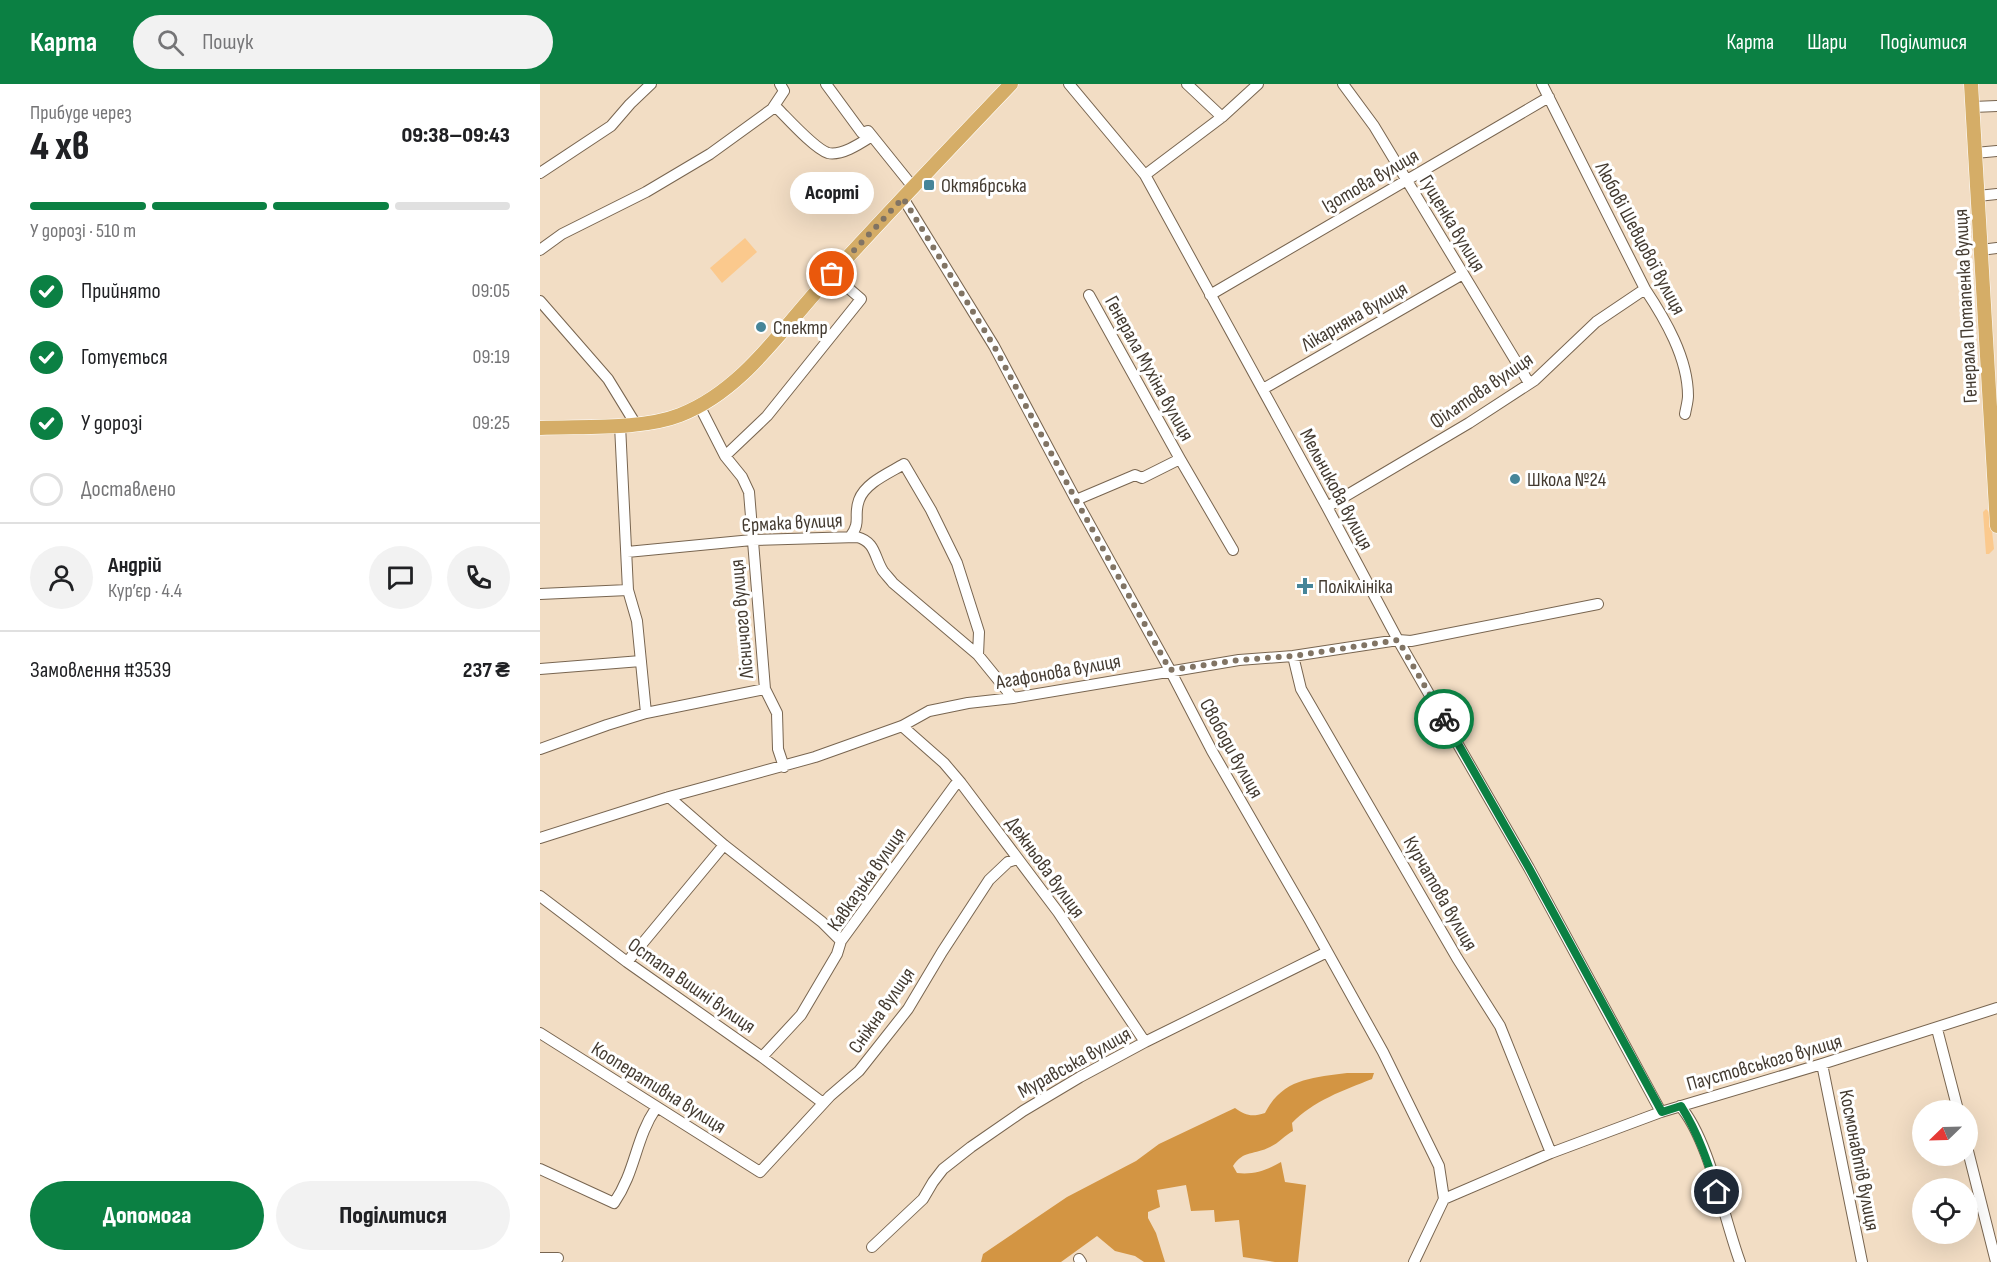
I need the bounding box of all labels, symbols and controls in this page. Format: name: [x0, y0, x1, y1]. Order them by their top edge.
search box: [133, 15, 553, 69]
text: Карта: [30, 26, 97, 59]
icon: search: [154, 26, 187, 59]
text: Пошук: [202, 29, 253, 56]
text: Карта: [1726, 30, 1774, 55]
text: Шари: [1807, 30, 1847, 55]
text: Поділитися: [1880, 30, 1967, 55]
text: Прибуде через: [30, 101, 132, 125]
text: 09:38–09:43: [402, 122, 510, 149]
text: 4 хв: [30, 124, 89, 171]
street label: Ізотова вулиця: [1318, 144, 1423, 218]
street label: Любові Шевцової вулиця: [1589, 157, 1690, 319]
street label: Гущенка вулиця: [1414, 171, 1490, 276]
callout: Асорті: [790, 172, 874, 214]
place label: Октябрська: [941, 174, 1027, 198]
marker: Октябрська: [922, 178, 936, 192]
text: Асорті: [805, 181, 859, 205]
street label: Генерала Потапенка вулиця: [1949, 208, 1983, 404]
text: У дорозі · 510 m: [30, 219, 136, 243]
pin: [806, 248, 857, 299]
icon: bag: [815, 257, 848, 290]
icon: check: [30, 275, 63, 308]
street label: Лікарняна вулиця: [1296, 277, 1412, 357]
text: Прийнято: [81, 278, 161, 305]
text: 09:05: [472, 279, 510, 303]
street label: Генерала Мухіна вулиця: [1099, 292, 1199, 445]
place label: Спектр: [773, 316, 828, 340]
marker: Спектр: [754, 320, 768, 334]
icon: check: [30, 341, 63, 374]
text: Готується: [81, 344, 168, 371]
text: 09:19: [473, 345, 510, 369]
street label: Філатова вулиця: [1425, 348, 1538, 434]
icon: check: [30, 407, 63, 440]
text: У дорозі: [81, 410, 142, 437]
text: 09:25: [472, 411, 510, 435]
street label: Мельникова вулиця: [1294, 425, 1378, 554]
place label: Школа №24: [1527, 468, 1606, 492]
marker: Школа №24: [1508, 472, 1522, 486]
text: Доставлено: [81, 476, 176, 503]
street label: Єрмака вулиця: [741, 508, 843, 538]
button: person: [30, 546, 93, 609]
button: chat: [369, 546, 432, 609]
button: phone: [447, 546, 510, 609]
text: Андрій: [108, 552, 162, 579]
street label: Лісничого вулиця: [725, 558, 759, 680]
place label: Поліклініка: [1318, 575, 1393, 599]
marker: Поліклініка: [1296, 577, 1314, 595]
text: Кур’єр · 4.4: [108, 579, 182, 603]
street label: Агафонова вулиця: [993, 649, 1123, 695]
text: Замовлення #3539: [30, 657, 171, 684]
text: 237 ₴: [463, 657, 510, 684]
courier: [1414, 689, 1474, 749]
street label: Свободи вулиця: [1194, 694, 1268, 803]
icon: bike: [1428, 703, 1461, 736]
street label: Дежньова вулиця: [1000, 812, 1090, 923]
street label: Кавказька вулиця: [822, 823, 911, 936]
street label: Курчатова вулиця: [1398, 832, 1483, 955]
street label: Остапа Вишні вулиця: [623, 933, 760, 1039]
street label: Сніжна вулиця: [844, 963, 920, 1058]
street label: Муравська вулиця: [1014, 1022, 1135, 1104]
street label: Паустовського вулиця: [1684, 1029, 1845, 1097]
street label: Кооперативна вулиця: [587, 1037, 730, 1139]
street label: Космонавтів вулиця: [1834, 1088, 1884, 1233]
north arrow: [1912, 1100, 1978, 1166]
map controls: [1912, 1100, 1978, 1244]
pin: [1691, 1166, 1742, 1217]
icon: home: [1700, 1175, 1733, 1208]
button: locate: [1912, 1178, 1978, 1244]
button: Допомога: [30, 1181, 264, 1250]
button: Поділитися: [276, 1181, 510, 1250]

